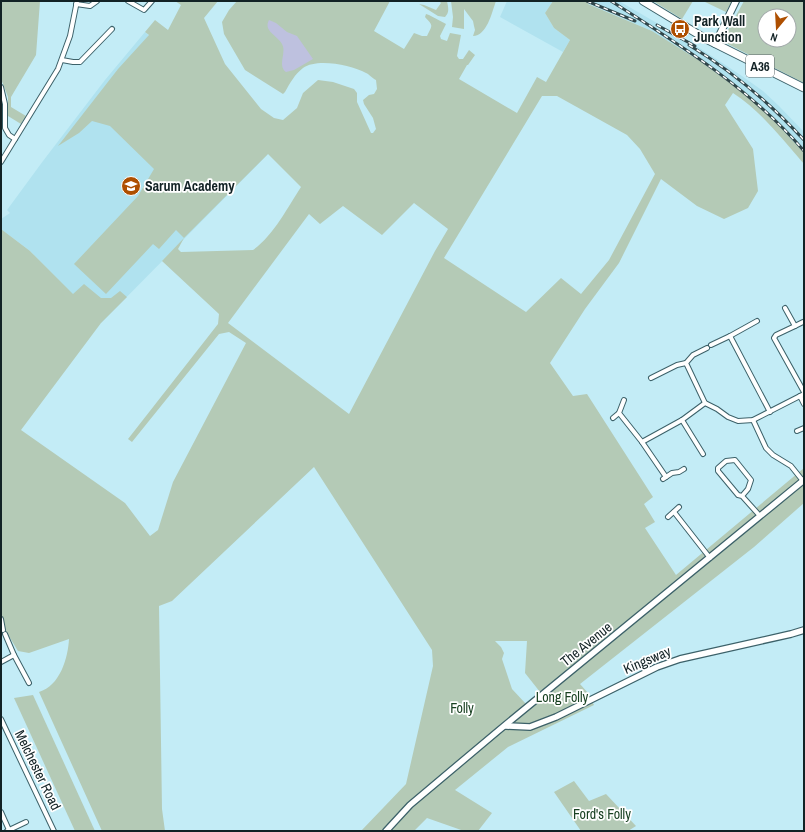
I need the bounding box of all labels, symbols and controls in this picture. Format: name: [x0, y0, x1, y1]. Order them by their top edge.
north arrow: [757, 8, 797, 48]
place label: Park Wall Junction: [694, 12, 745, 46]
bus stop icon: Park Wall Junction: [669, 18, 691, 40]
text: N: [769, 30, 779, 45]
road number: A36: [746, 55, 774, 77]
school or university icon: Sarum Academy: [120, 175, 142, 197]
place label: Sarum Academy: [145, 177, 235, 195]
street label: The Avenue: [557, 618, 615, 670]
street label: Kingsway: [621, 642, 674, 678]
park label: Long Folly: [536, 688, 588, 706]
park label: Folly: [450, 699, 474, 717]
street label: Melchester Road: [11, 727, 65, 813]
park label: Ford's Folly: [573, 805, 631, 823]

